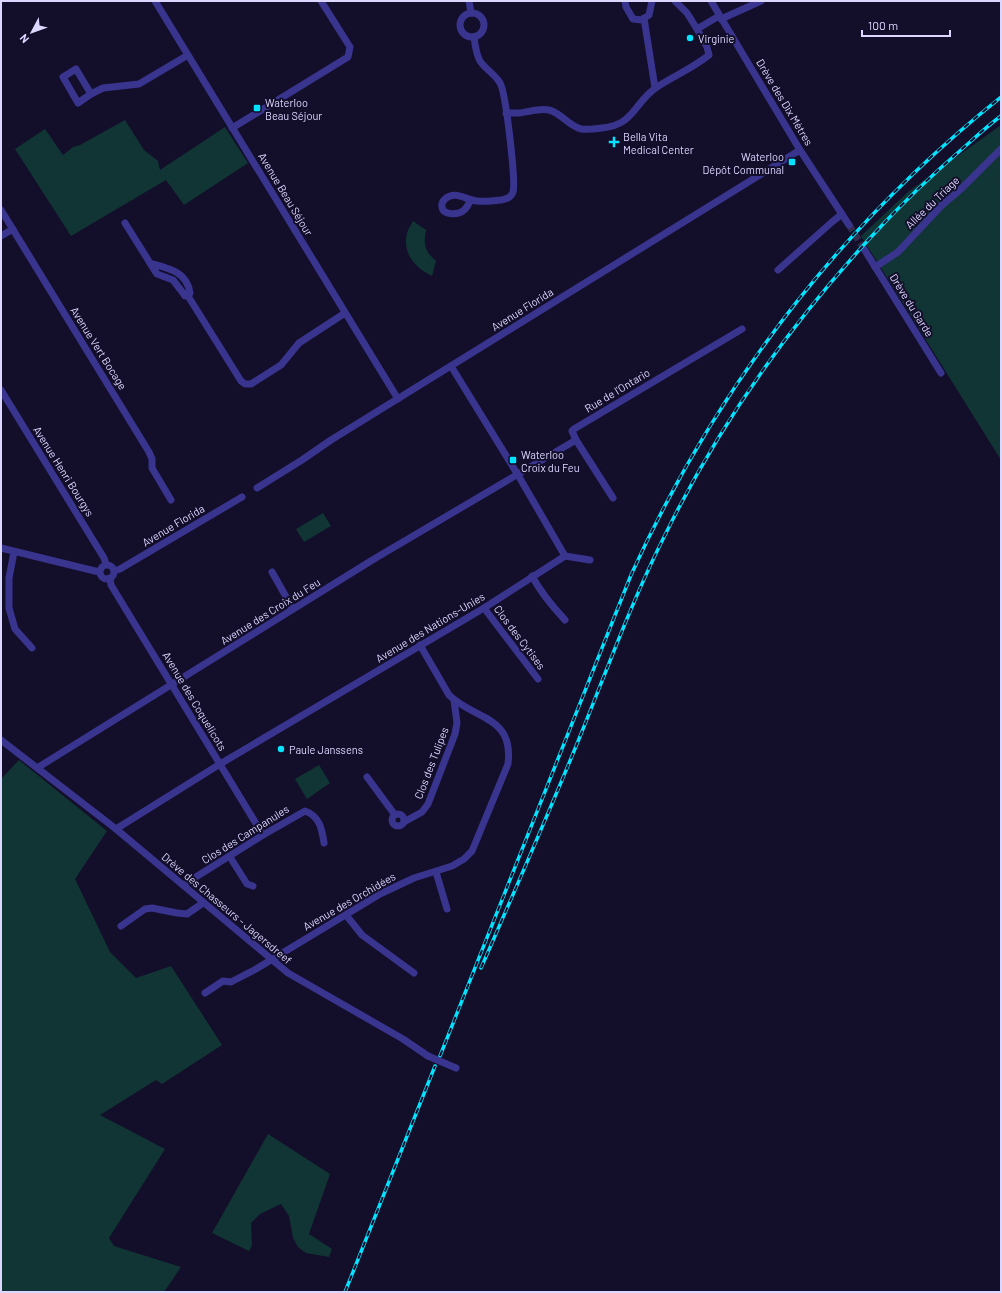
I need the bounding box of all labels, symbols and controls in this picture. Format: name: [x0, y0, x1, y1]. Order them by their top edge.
north arrow: [12, 12, 52, 52]
scale bar: [862, 12, 950, 38]
text: 100 m: [868, 18, 898, 32]
text: N: [17, 32, 31, 46]
place label: Virginie: [698, 32, 735, 45]
marker: Virginie: [685, 33, 695, 43]
street label: Drève des Dix Mètres: [754, 56, 816, 148]
place label: Waterloo Beau Séjour: [265, 96, 322, 122]
marker: Waterloo Beau Séjour: [252, 103, 262, 113]
place label: Bella Vita Medical Center: [623, 130, 694, 156]
marker: Bella Vita Medical Center: [608, 136, 620, 148]
street label: Avenue Beau Séjour: [256, 150, 316, 238]
place label: Waterloo Dépôt Communal: [702, 150, 784, 176]
marker: Waterloo Dépôt Communal: [787, 157, 797, 167]
street label: Allée du Triage: [902, 173, 962, 231]
street label: Drève du Garde: [887, 271, 937, 339]
street label: Avenue Florida: [489, 285, 555, 333]
street label: Avenue Vert Bocage: [68, 304, 130, 392]
street label: Rue de l'Ontario: [582, 365, 652, 415]
street label: Avenue Henri Bourgys: [31, 424, 97, 518]
place label: Waterloo Croix du Feu: [521, 448, 580, 474]
marker: Waterloo Croix du Feu: [508, 455, 518, 465]
street label: Avenue Florida: [139, 501, 207, 549]
street label: Avenue des Croix du Feu: [218, 575, 322, 647]
street label: Avenue des Nations-Unies: [373, 589, 487, 665]
street label: Clos des Cytises: [492, 602, 548, 672]
street label: Avenue des Coquelicots: [160, 649, 230, 753]
street label: Clos des Tulipes: [411, 725, 451, 801]
place label: Paule Janssens: [289, 743, 363, 756]
marker: Paule Janssens: [276, 744, 286, 754]
street label: Clos des Campanules: [199, 802, 291, 866]
street label: Drève des Chasseurs - Jagersdreef: [159, 850, 295, 966]
street label: Avenue des Orchidées: [300, 869, 398, 933]

